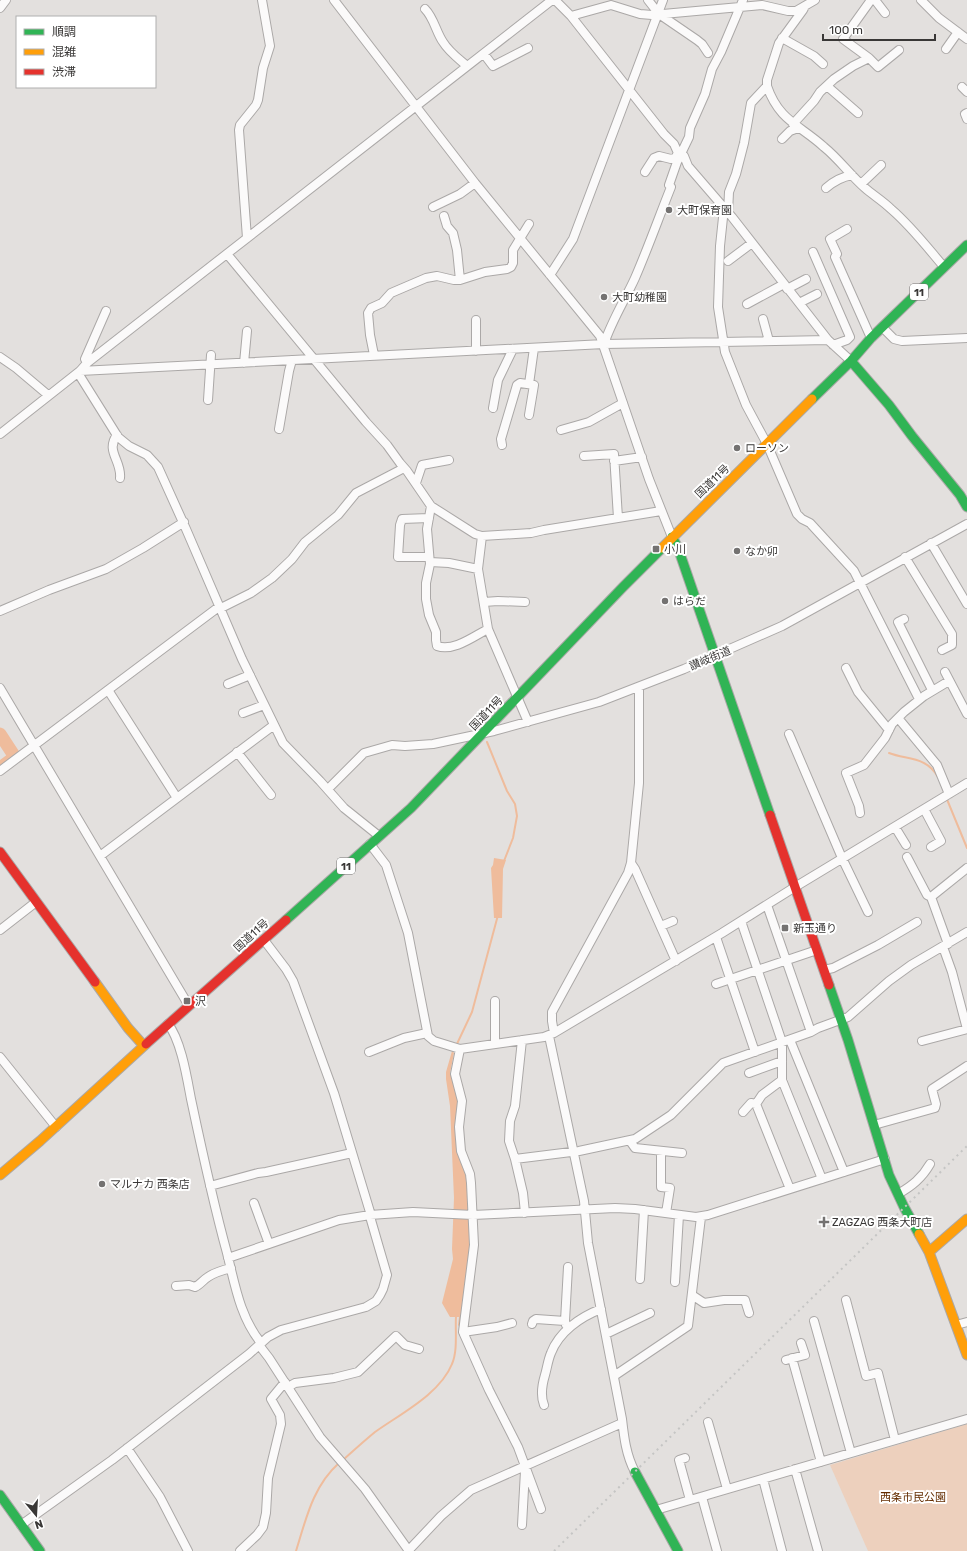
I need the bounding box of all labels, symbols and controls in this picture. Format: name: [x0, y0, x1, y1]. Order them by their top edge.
legend: [16, 16, 156, 88]
scale bar: [823, 16, 935, 42]
text: 100 m: [829, 23, 863, 37]
text: 順調: [52, 25, 76, 39]
text: 混雑: [52, 45, 76, 59]
text: 渋滞: [52, 65, 76, 79]
place label: 大町保育園: [677, 204, 732, 217]
marker: 大町保育園: [664, 205, 674, 215]
road number: 11: [910, 284, 928, 300]
place label: 大町幼稚園: [612, 291, 667, 304]
marker: 大町幼稚園: [599, 292, 609, 302]
place label: ローソン: [745, 442, 789, 455]
marker: ローソン: [732, 443, 742, 453]
street label: 国道11号: [693, 462, 732, 501]
place label: 小川: [664, 543, 686, 556]
marker: 小川: [651, 544, 661, 554]
place label: なか卯: [745, 545, 778, 558]
marker: なか卯: [732, 546, 742, 556]
place label: はらだ: [673, 595, 706, 608]
marker: はらだ: [660, 596, 670, 606]
street label: 讃岐街道: [687, 644, 733, 673]
street label: 国道11号: [467, 694, 506, 733]
road number: 11: [337, 858, 355, 874]
street label: 国道11号: [231, 916, 271, 954]
place label: 新玉通り: [793, 922, 837, 935]
marker: 新玉通り: [780, 923, 790, 933]
place label: 沢: [195, 995, 206, 1008]
marker: 沢: [182, 996, 192, 1006]
place label: マルナカ 西条店: [110, 1178, 190, 1191]
marker: マルナカ 西条店: [97, 1179, 107, 1189]
place label: ZAGZAG 西条大町店: [832, 1216, 932, 1229]
marker: ZAGZAG 西条大町店: [819, 1217, 829, 1227]
park label: 西条市民公園: [880, 1491, 946, 1504]
north arrow: [16, 1495, 56, 1535]
text: N: [33, 1517, 45, 1531]

